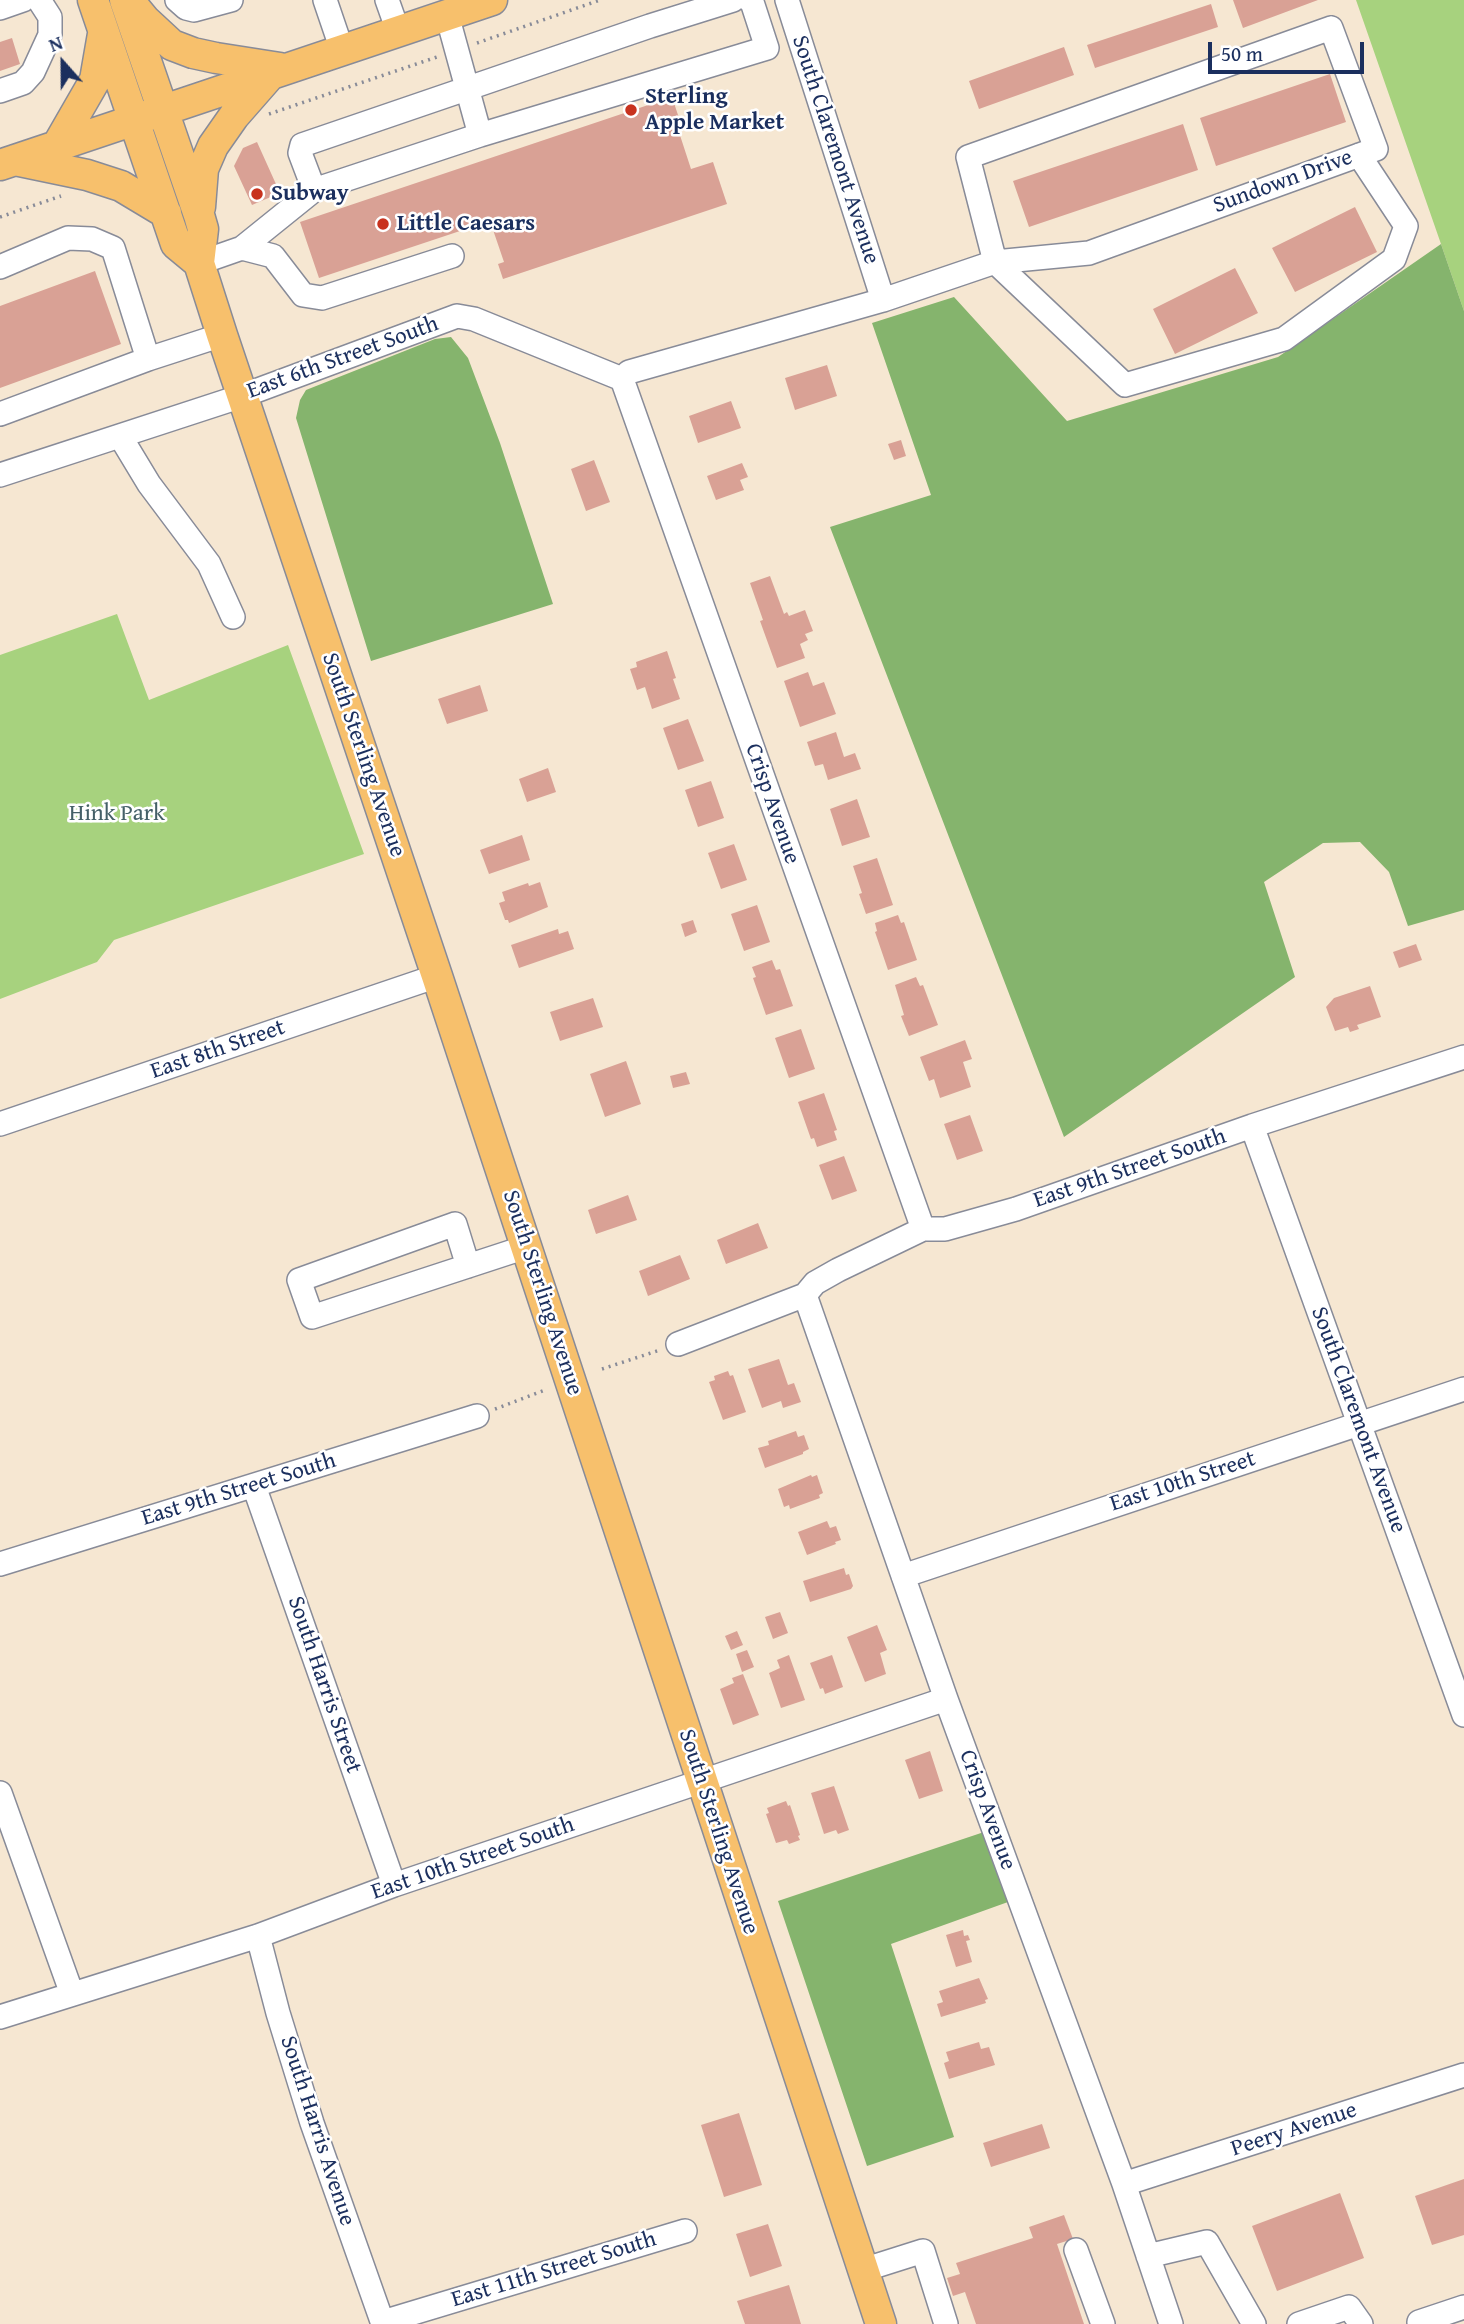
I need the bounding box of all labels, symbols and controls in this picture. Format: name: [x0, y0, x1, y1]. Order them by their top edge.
north arrow: [28, 28, 98, 98]
text: N: [45, 28, 66, 59]
scale bar: [1212, 28, 1368, 72]
street label: South Claremont Avenue: [785, 32, 885, 268]
text: 50 m: [1221, 38, 1263, 69]
place label: Sterling Apple Market: [645, 83, 784, 137]
marker: Sterling Apple Market: [623, 102, 639, 118]
street label: Sundown Drive: [1210, 144, 1356, 220]
place label: Subway: [271, 180, 349, 208]
marker: Subway: [249, 186, 265, 202]
place label: Little Caesars: [397, 210, 535, 238]
marker: Little Caesars: [375, 216, 391, 232]
street label: East 6th Street South: [244, 311, 442, 405]
street label: South Sterling Avenue: [315, 649, 411, 861]
street label: Crisp Avenue: [738, 740, 806, 868]
park label: Hink Park: [69, 800, 165, 828]
street label: East 8th Street: [147, 1014, 289, 1086]
street label: East 9th Street South: [1030, 1123, 1230, 1215]
street label: South Sterling Avenue: [496, 1187, 588, 1399]
street label: South Claremont Avenue: [1304, 1303, 1412, 1537]
street label: East 10th Street: [1107, 1446, 1259, 1518]
street label: East 9th Street South: [139, 1447, 339, 1533]
street label: South Harris Street: [281, 1593, 367, 1777]
street label: South Sterling Avenue: [672, 1726, 764, 1938]
street label: Crisp Avenue: [953, 1746, 1021, 1874]
street label: East 10th Street South: [368, 1811, 578, 1907]
street label: South Harris Avenue: [273, 2033, 361, 2229]
street label: Peery Avenue: [1228, 2097, 1360, 2163]
street label: East 11th Street South: [448, 2226, 660, 2314]

